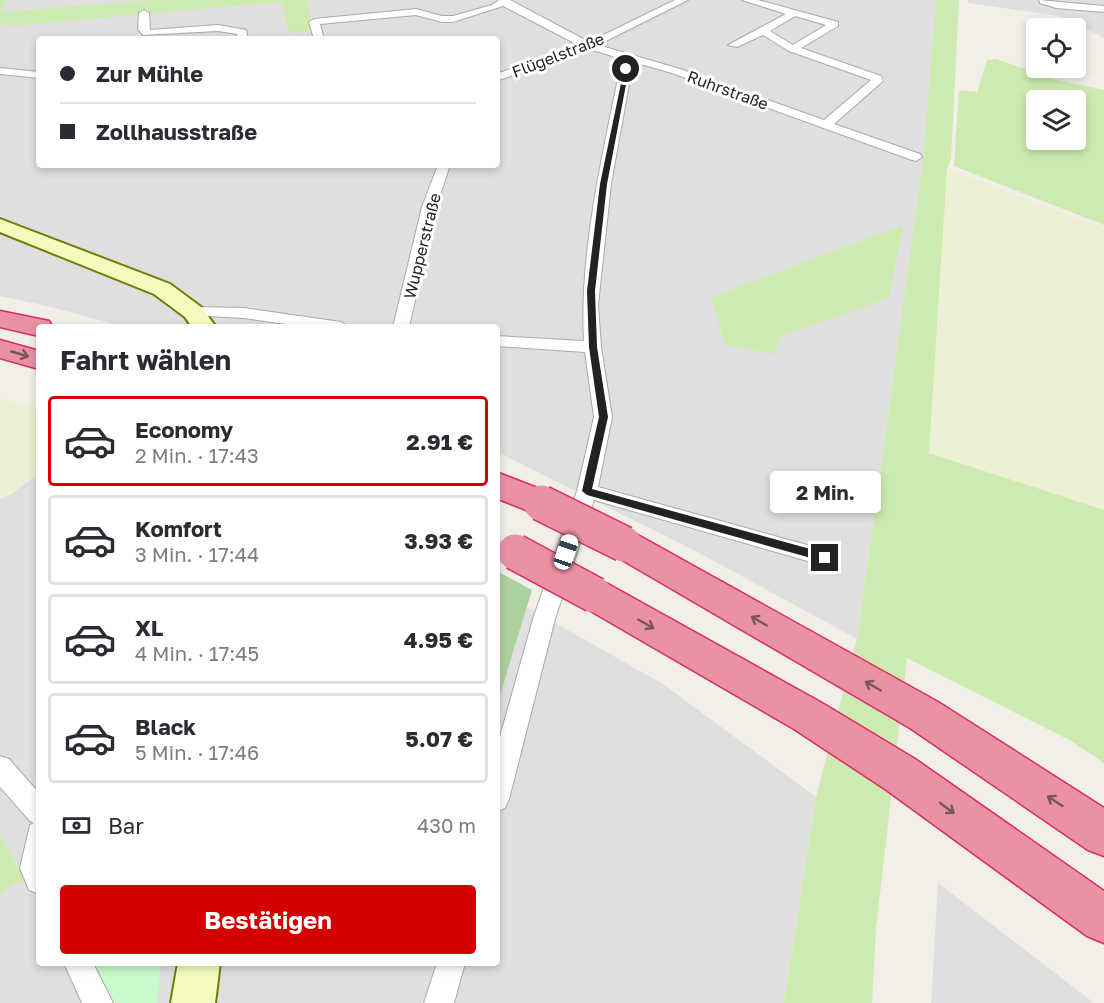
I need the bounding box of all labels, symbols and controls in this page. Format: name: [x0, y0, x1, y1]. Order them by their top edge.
map controls: [1026, 18, 1086, 150]
button: locate: [1026, 18, 1086, 78]
street label: Flügelstraße: [509, 28, 607, 82]
route start: [612, 55, 639, 82]
text: Zur Mühle: [96, 60, 203, 87]
street label: Ruhrstraße: [685, 66, 771, 114]
button: layers: [1026, 90, 1086, 150]
text: Zollhausstraße: [96, 118, 257, 145]
street label: Wupperstraße: [399, 191, 445, 301]
text: Fahrt wählen: [60, 344, 231, 376]
one-way arrow: [10, 349, 29, 361]
icon: car: [63, 414, 117, 468]
text: Economy: [135, 416, 233, 443]
text: 2.91 €: [406, 428, 473, 455]
text: 2 Min. · 17:43: [135, 443, 259, 467]
callout: 2 Min.: [770, 471, 880, 513]
text: 2 Min.: [796, 480, 855, 504]
icon: car: [63, 513, 117, 567]
text: Komfort: [135, 515, 222, 542]
text: 3.93 €: [404, 527, 473, 554]
car: [552, 532, 580, 572]
text: 3 Min. · 17:44: [135, 542, 259, 566]
route end: [811, 544, 838, 571]
icon: car: [63, 612, 117, 666]
text: XL: [135, 614, 163, 641]
one-way arrow: [751, 615, 769, 626]
one-way arrow: [637, 618, 654, 630]
text: 4.95 €: [404, 626, 473, 653]
text: 4 Min. · 17:45: [135, 641, 259, 665]
one-way arrow: [865, 679, 882, 691]
icon: car: [63, 711, 117, 765]
text: Black: [135, 713, 196, 740]
text: 5.07 €: [405, 725, 473, 752]
text: 5 Min. · 17:46: [135, 740, 259, 764]
one-way arrow: [1047, 795, 1064, 807]
one-way arrow: [939, 802, 955, 814]
icon: cash: [60, 809, 93, 842]
text: Bar: [108, 812, 144, 839]
text: 430 m: [417, 813, 476, 837]
button: Bestätigen: [60, 885, 476, 954]

